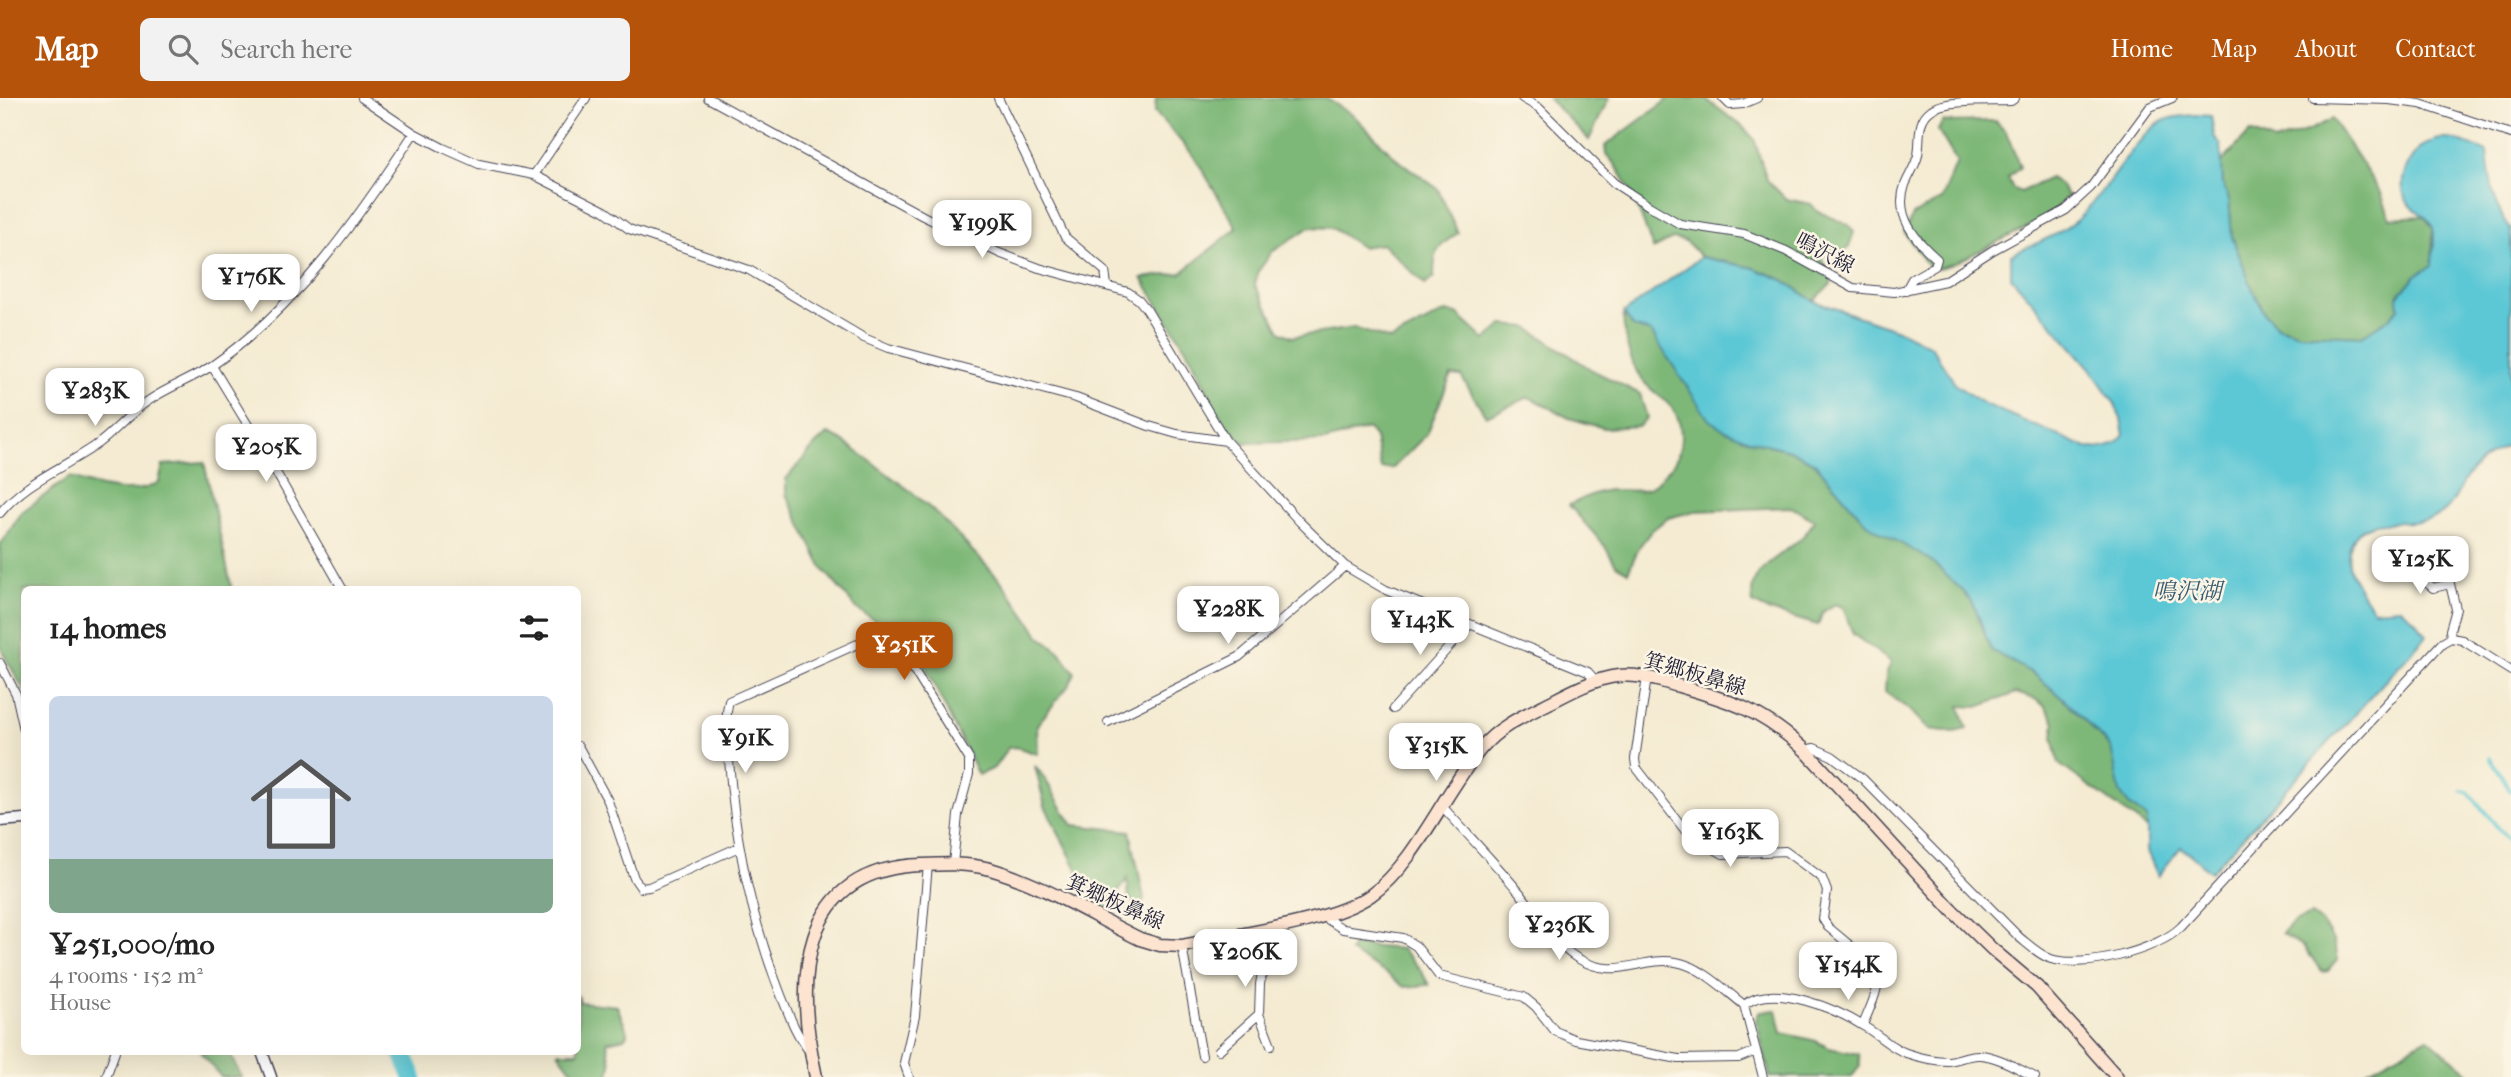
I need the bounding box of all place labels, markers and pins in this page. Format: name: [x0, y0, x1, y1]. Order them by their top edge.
pin: ¥199K: [933, 200, 1031, 260]
pin: ¥176K: [202, 254, 300, 314]
pin: ¥283K: [46, 368, 144, 428]
pin: ¥205K: [217, 424, 315, 484]
pin: ¥125K: [2371, 536, 2469, 596]
pin: ¥228K: [1179, 587, 1277, 646]
pin: ¥143K: [1371, 598, 1469, 657]
pin: ¥251K: [855, 622, 953, 682]
pin: ¥91K: [704, 716, 786, 775]
pin: ¥315K: [1387, 724, 1485, 783]
pin: ¥163K: [1681, 810, 1779, 869]
pin: ¥236K: [1510, 902, 1608, 962]
pin: ¥206K: [1196, 930, 1294, 989]
pin: ¥154K: [1799, 942, 1897, 1002]

